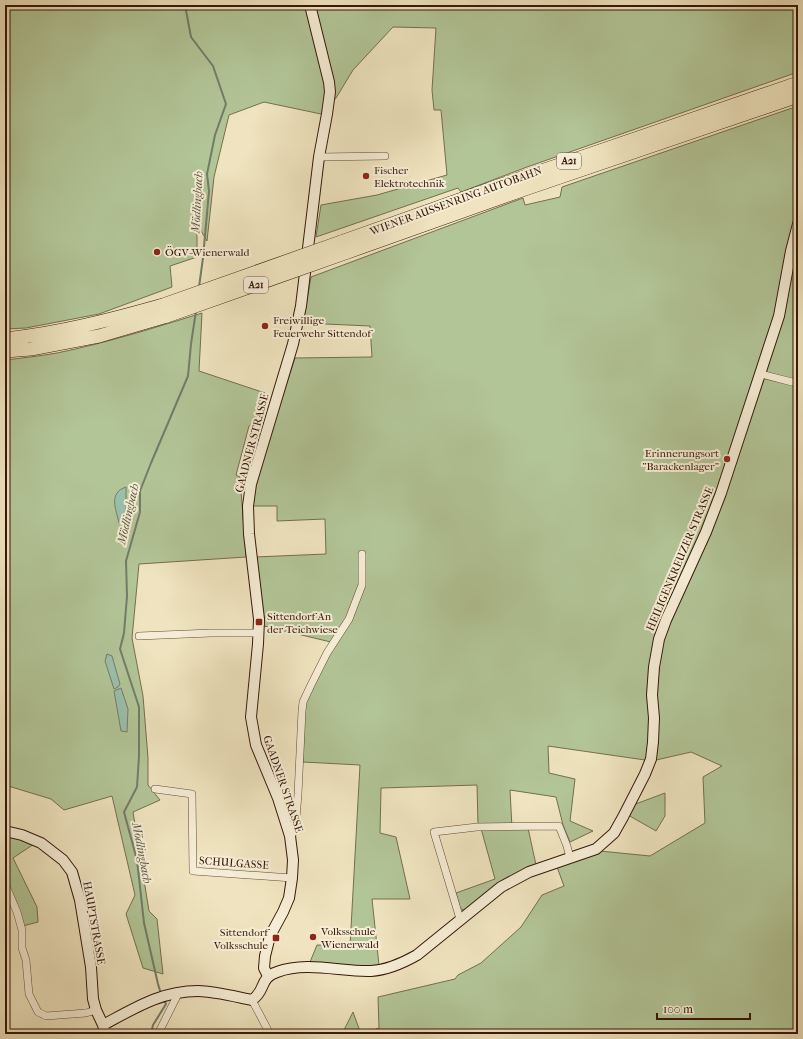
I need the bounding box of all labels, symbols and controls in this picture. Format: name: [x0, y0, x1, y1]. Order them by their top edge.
road number: A21: [557, 153, 581, 169]
street label: WIENER AUSSENRING AUTOBAHN: [367, 163, 544, 239]
place label: Fischer Elektrotechnik: [374, 164, 445, 190]
water label: Mödlingbach: [188, 171, 206, 234]
marker: Fischer Elektrotechnik: [361, 171, 371, 181]
place label: ÖGV-Wienerwald: [165, 246, 251, 259]
marker: ÖGV-Wienerwald: [152, 247, 162, 257]
road number: A21: [244, 277, 268, 293]
place label: Freiwillige Feuerwehr Sittendof: [273, 314, 373, 340]
marker: Freiwillige Feuerwehr Sittendof: [260, 321, 270, 331]
street label: GAADNER STRASSE: [233, 392, 272, 494]
place label: Erinnerungsort "Barackenlager": [642, 447, 719, 473]
marker: Erinnerungsort "Barackenlager": [722, 454, 732, 464]
water label: Mödlingbach: [114, 482, 142, 547]
street label: HEILIGENKREUZER STRASSE: [644, 485, 716, 633]
place label: Sittendorf An der Teichwiese: [267, 610, 338, 636]
marker: Sittendorf An der Teichwiese: [254, 617, 264, 627]
street label: GAADNER STRASSE: [260, 734, 306, 835]
water label: Mödlingbach: [129, 820, 155, 885]
street label: SCHULGASSE: [199, 854, 270, 872]
street label: HAUPTSTRASSE: [80, 880, 108, 966]
place label: Volksschule Wienerwald: [320, 925, 380, 951]
place label: Sittendorf Volksschule: [213, 926, 270, 952]
marker: Volksschule Wienerwald: [308, 932, 318, 942]
marker: Sittendorf Volksschule: [271, 933, 281, 943]
scale bar: [657, 995, 750, 1021]
text: 100 m: [663, 1002, 693, 1016]

